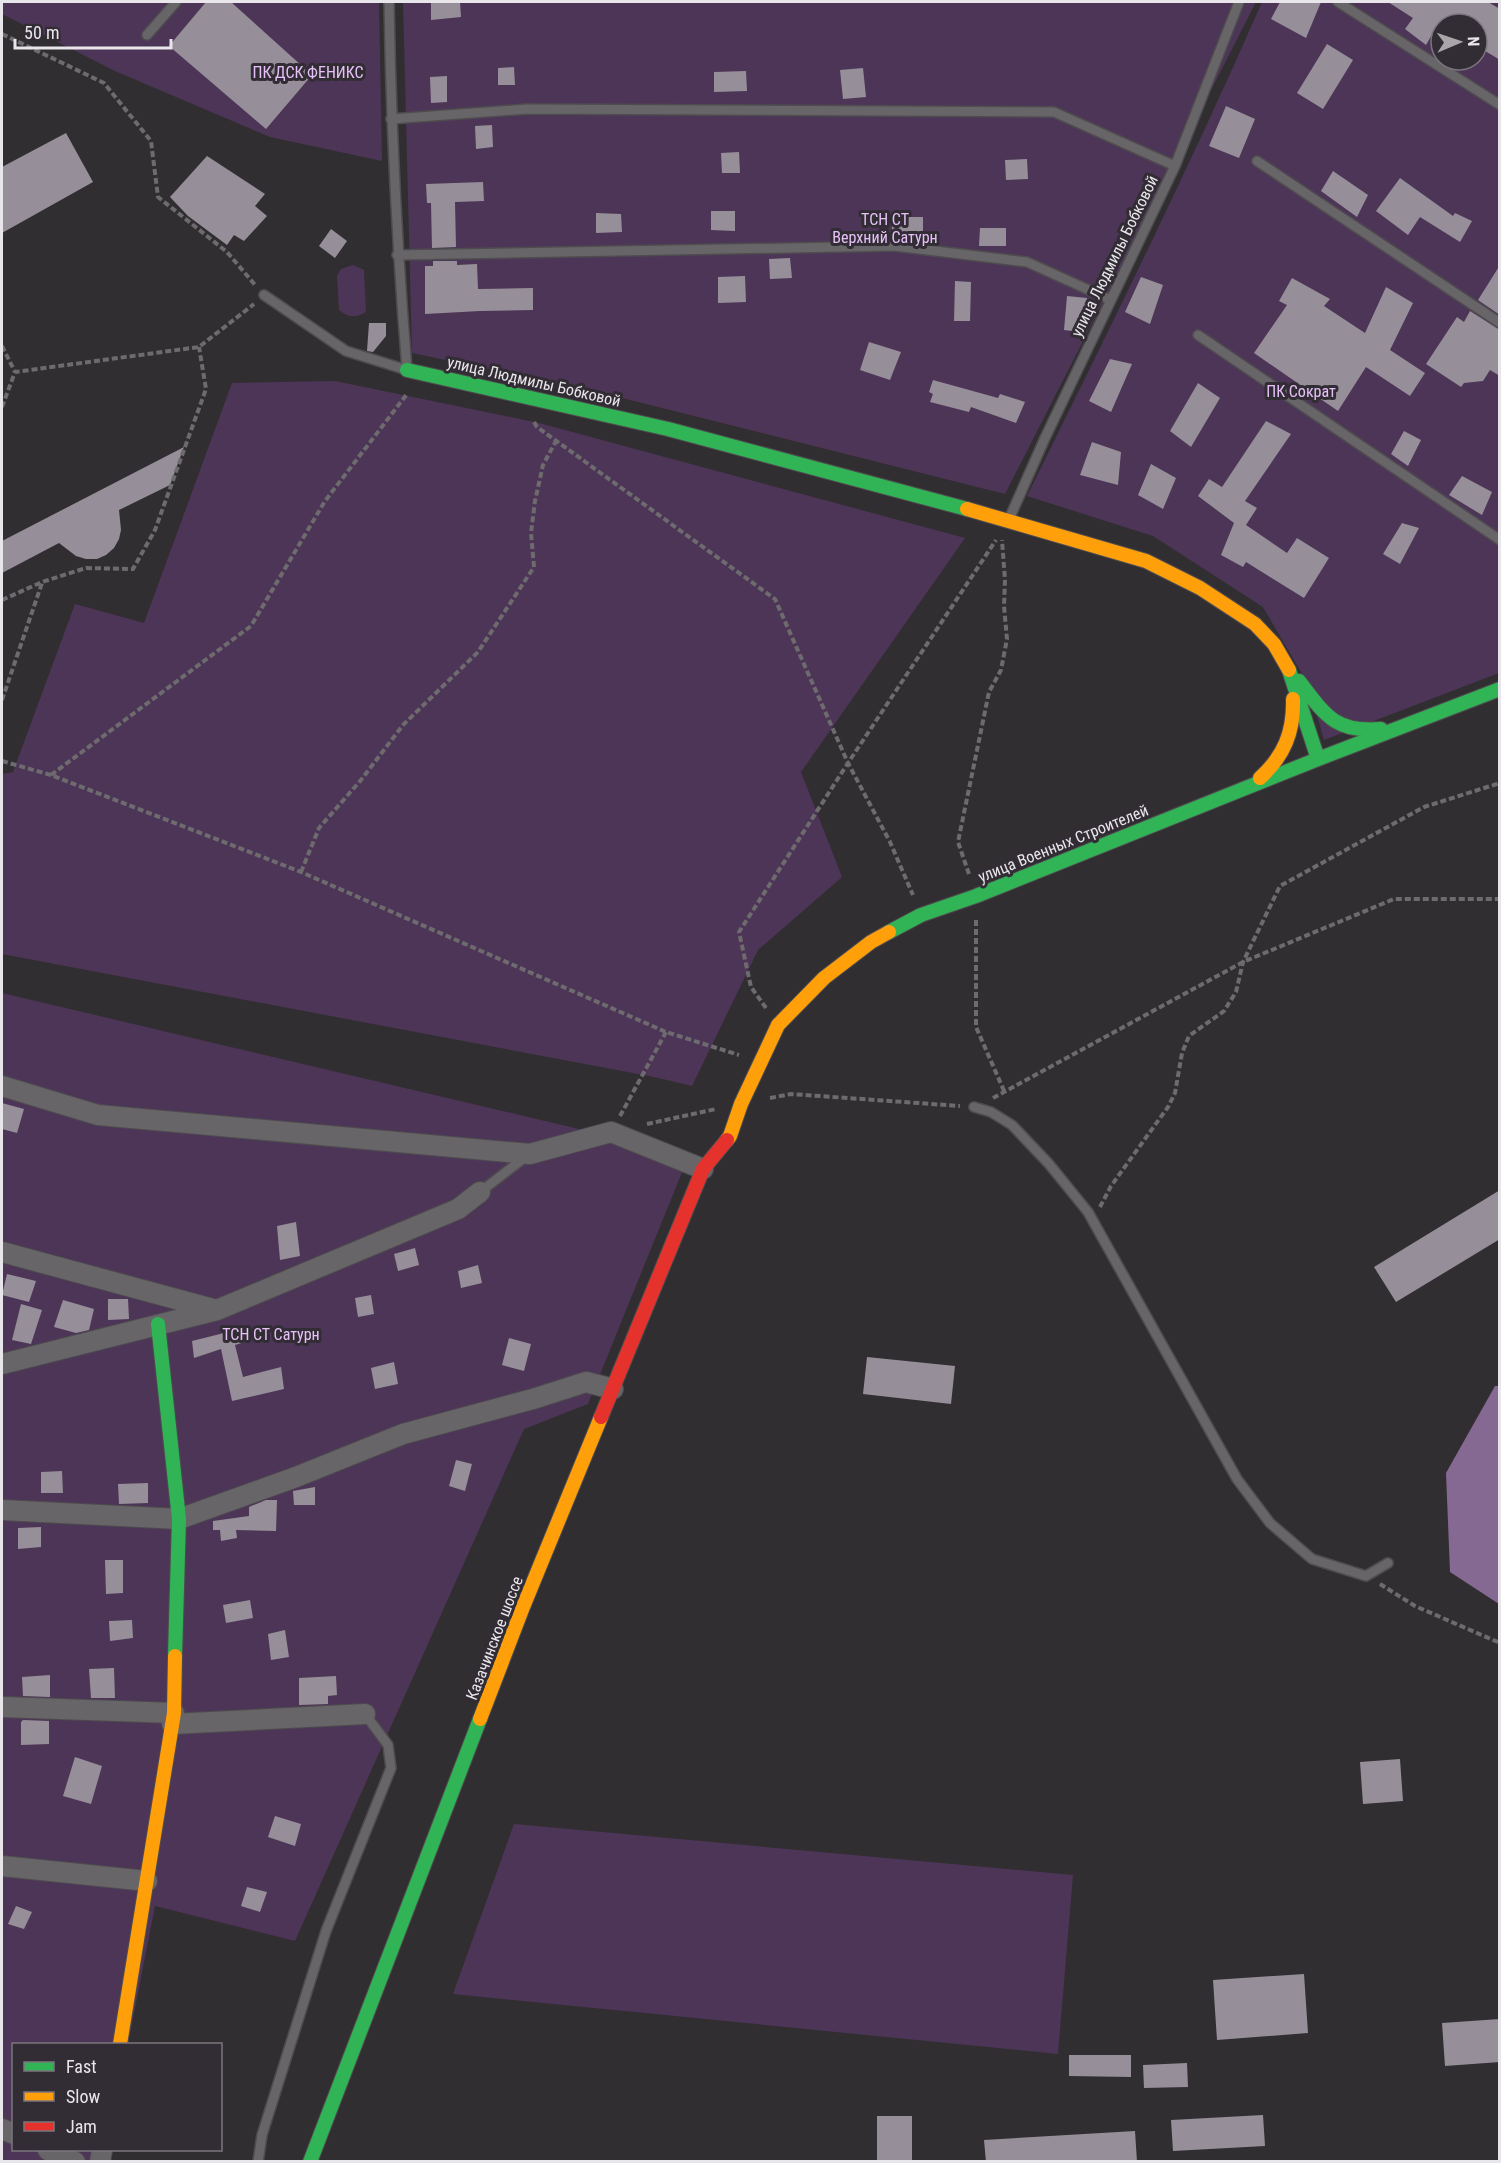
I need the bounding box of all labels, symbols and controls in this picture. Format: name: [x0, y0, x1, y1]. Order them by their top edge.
scale bar: [15, 12, 171, 50]
north arrow: [1429, 12, 1489, 72]
text: 50 m: [24, 22, 59, 43]
text: N: [1464, 36, 1483, 47]
park label: ПК ДСК ФЕНИКС: [252, 63, 364, 82]
street label: улица Людмилы Бобковой: [1067, 172, 1162, 340]
park label: ТСН СТ Верхний Сатурн: [832, 210, 938, 247]
street label: улица Людмилы Бобковой: [445, 352, 622, 411]
park label: ПК Сократ: [1266, 382, 1336, 401]
street label: улица Военных Строителей: [975, 801, 1151, 886]
park label: ТСН СТ Сатурн: [222, 1325, 320, 1344]
street label: Казачинское шоссе: [462, 1574, 527, 1703]
legend: [12, 2043, 222, 2151]
text: Fast: [66, 2056, 97, 2077]
text: Slow: [66, 2086, 101, 2107]
text: Jam: [66, 2116, 97, 2137]

